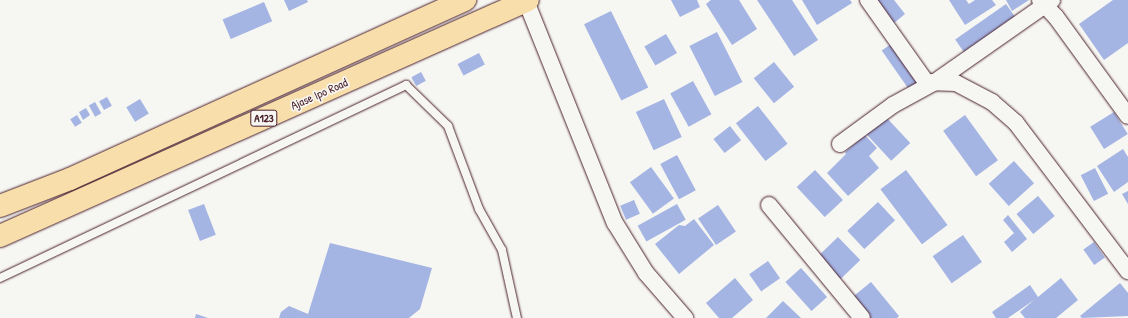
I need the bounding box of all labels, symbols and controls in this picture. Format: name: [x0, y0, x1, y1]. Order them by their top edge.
street label: Ajase Ipo Road: [288, 75, 350, 113]
road number: A123: [250, 109, 278, 127]

